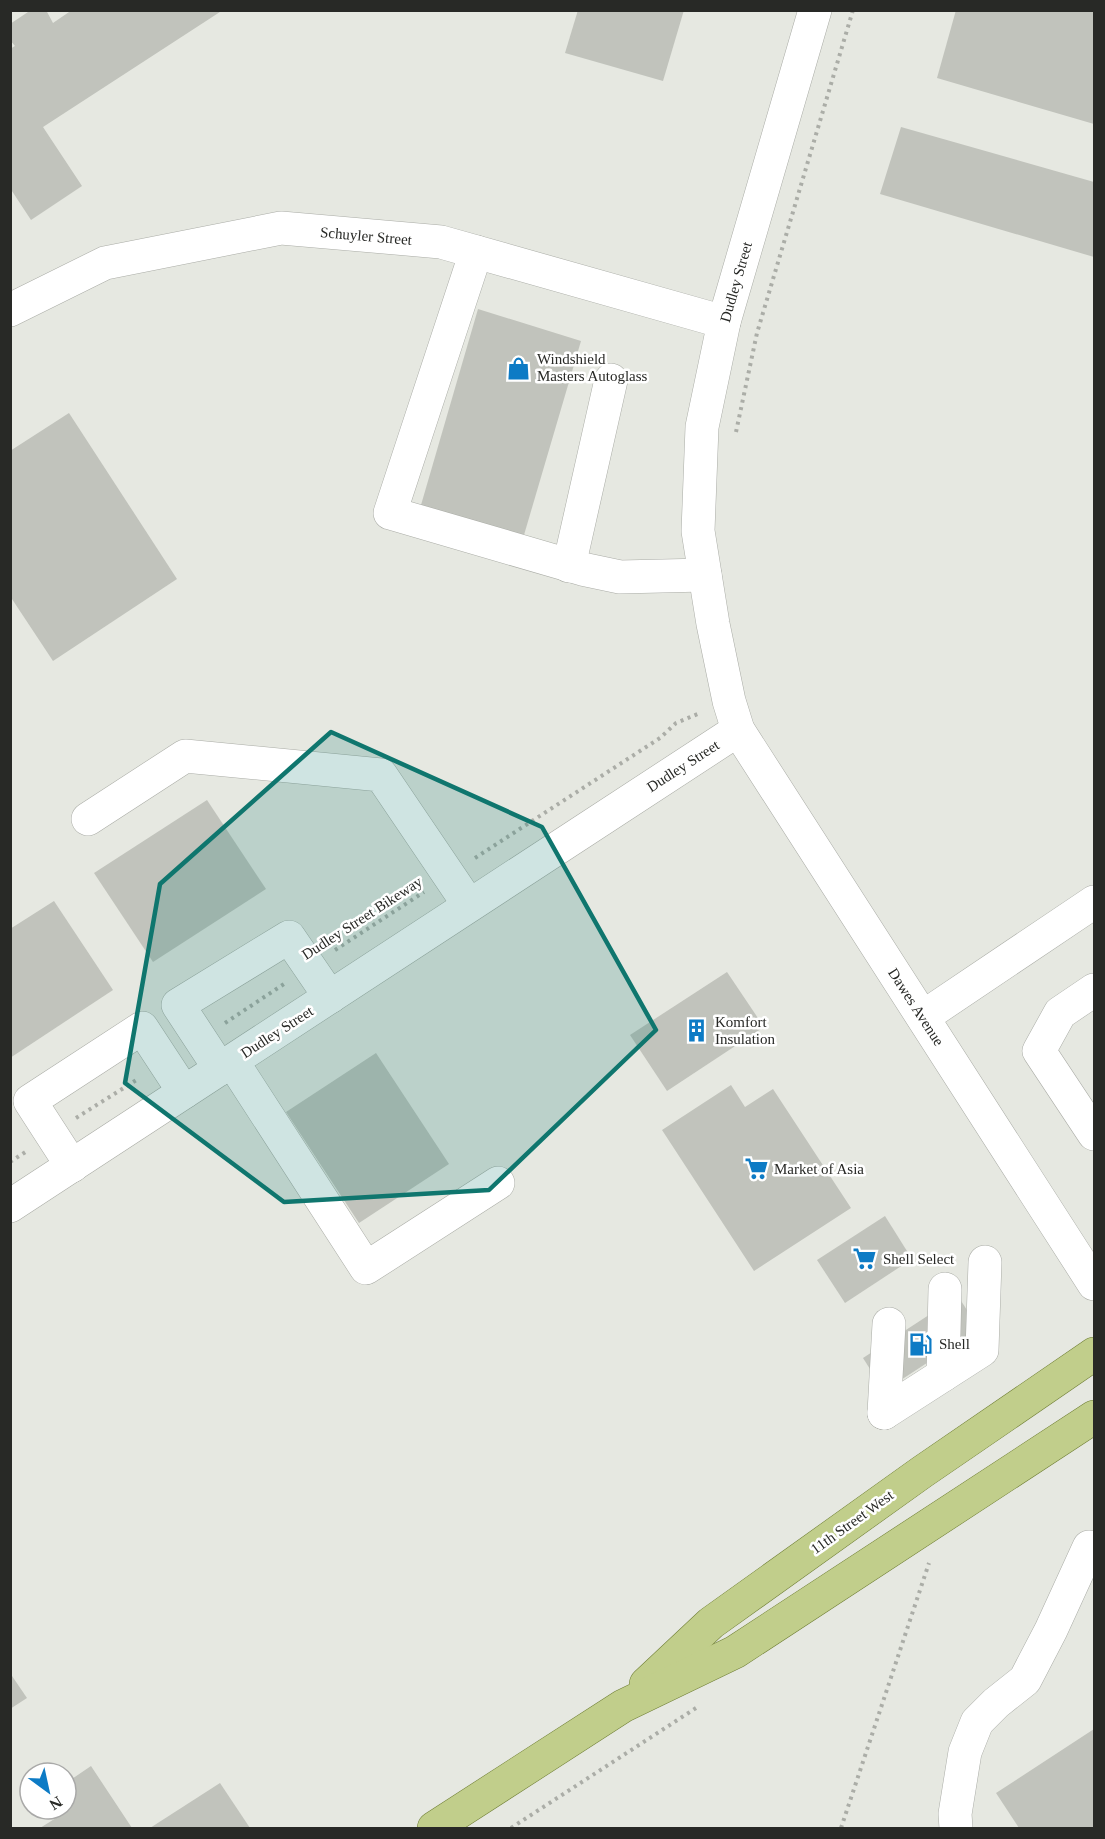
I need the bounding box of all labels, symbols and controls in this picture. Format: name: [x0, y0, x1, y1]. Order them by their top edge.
street label: Schuyler Street: [319, 224, 413, 248]
street label: Dudley Street: [717, 239, 755, 324]
place label: Windshield Masters Autoglass: [537, 351, 648, 384]
shop icon: Windshield Masters Autoglass: [506, 355, 532, 381]
street label: Dudley Street: [644, 736, 723, 795]
street label: Dudley Street Bikeway: [299, 873, 425, 963]
street label: Dawes Avenue: [885, 965, 947, 1049]
street label: Dudley Street: [238, 1002, 317, 1061]
place label: Komfort Insulation: [715, 1014, 775, 1047]
building icon: Komfort Insulation: [684, 1018, 710, 1044]
supermarket icon: Market of Asia: [743, 1156, 769, 1182]
place label: Market of Asia: [774, 1161, 864, 1177]
supermarket icon: Shell Select: [852, 1246, 878, 1272]
place label: Shell Select: [883, 1251, 955, 1267]
fuel station icon: Shell: [908, 1331, 934, 1357]
place label: Shell: [939, 1336, 970, 1352]
street label: 11th Street West: [808, 1486, 897, 1557]
north arrow: [18, 1761, 78, 1821]
text: N: [46, 1793, 65, 1814]

